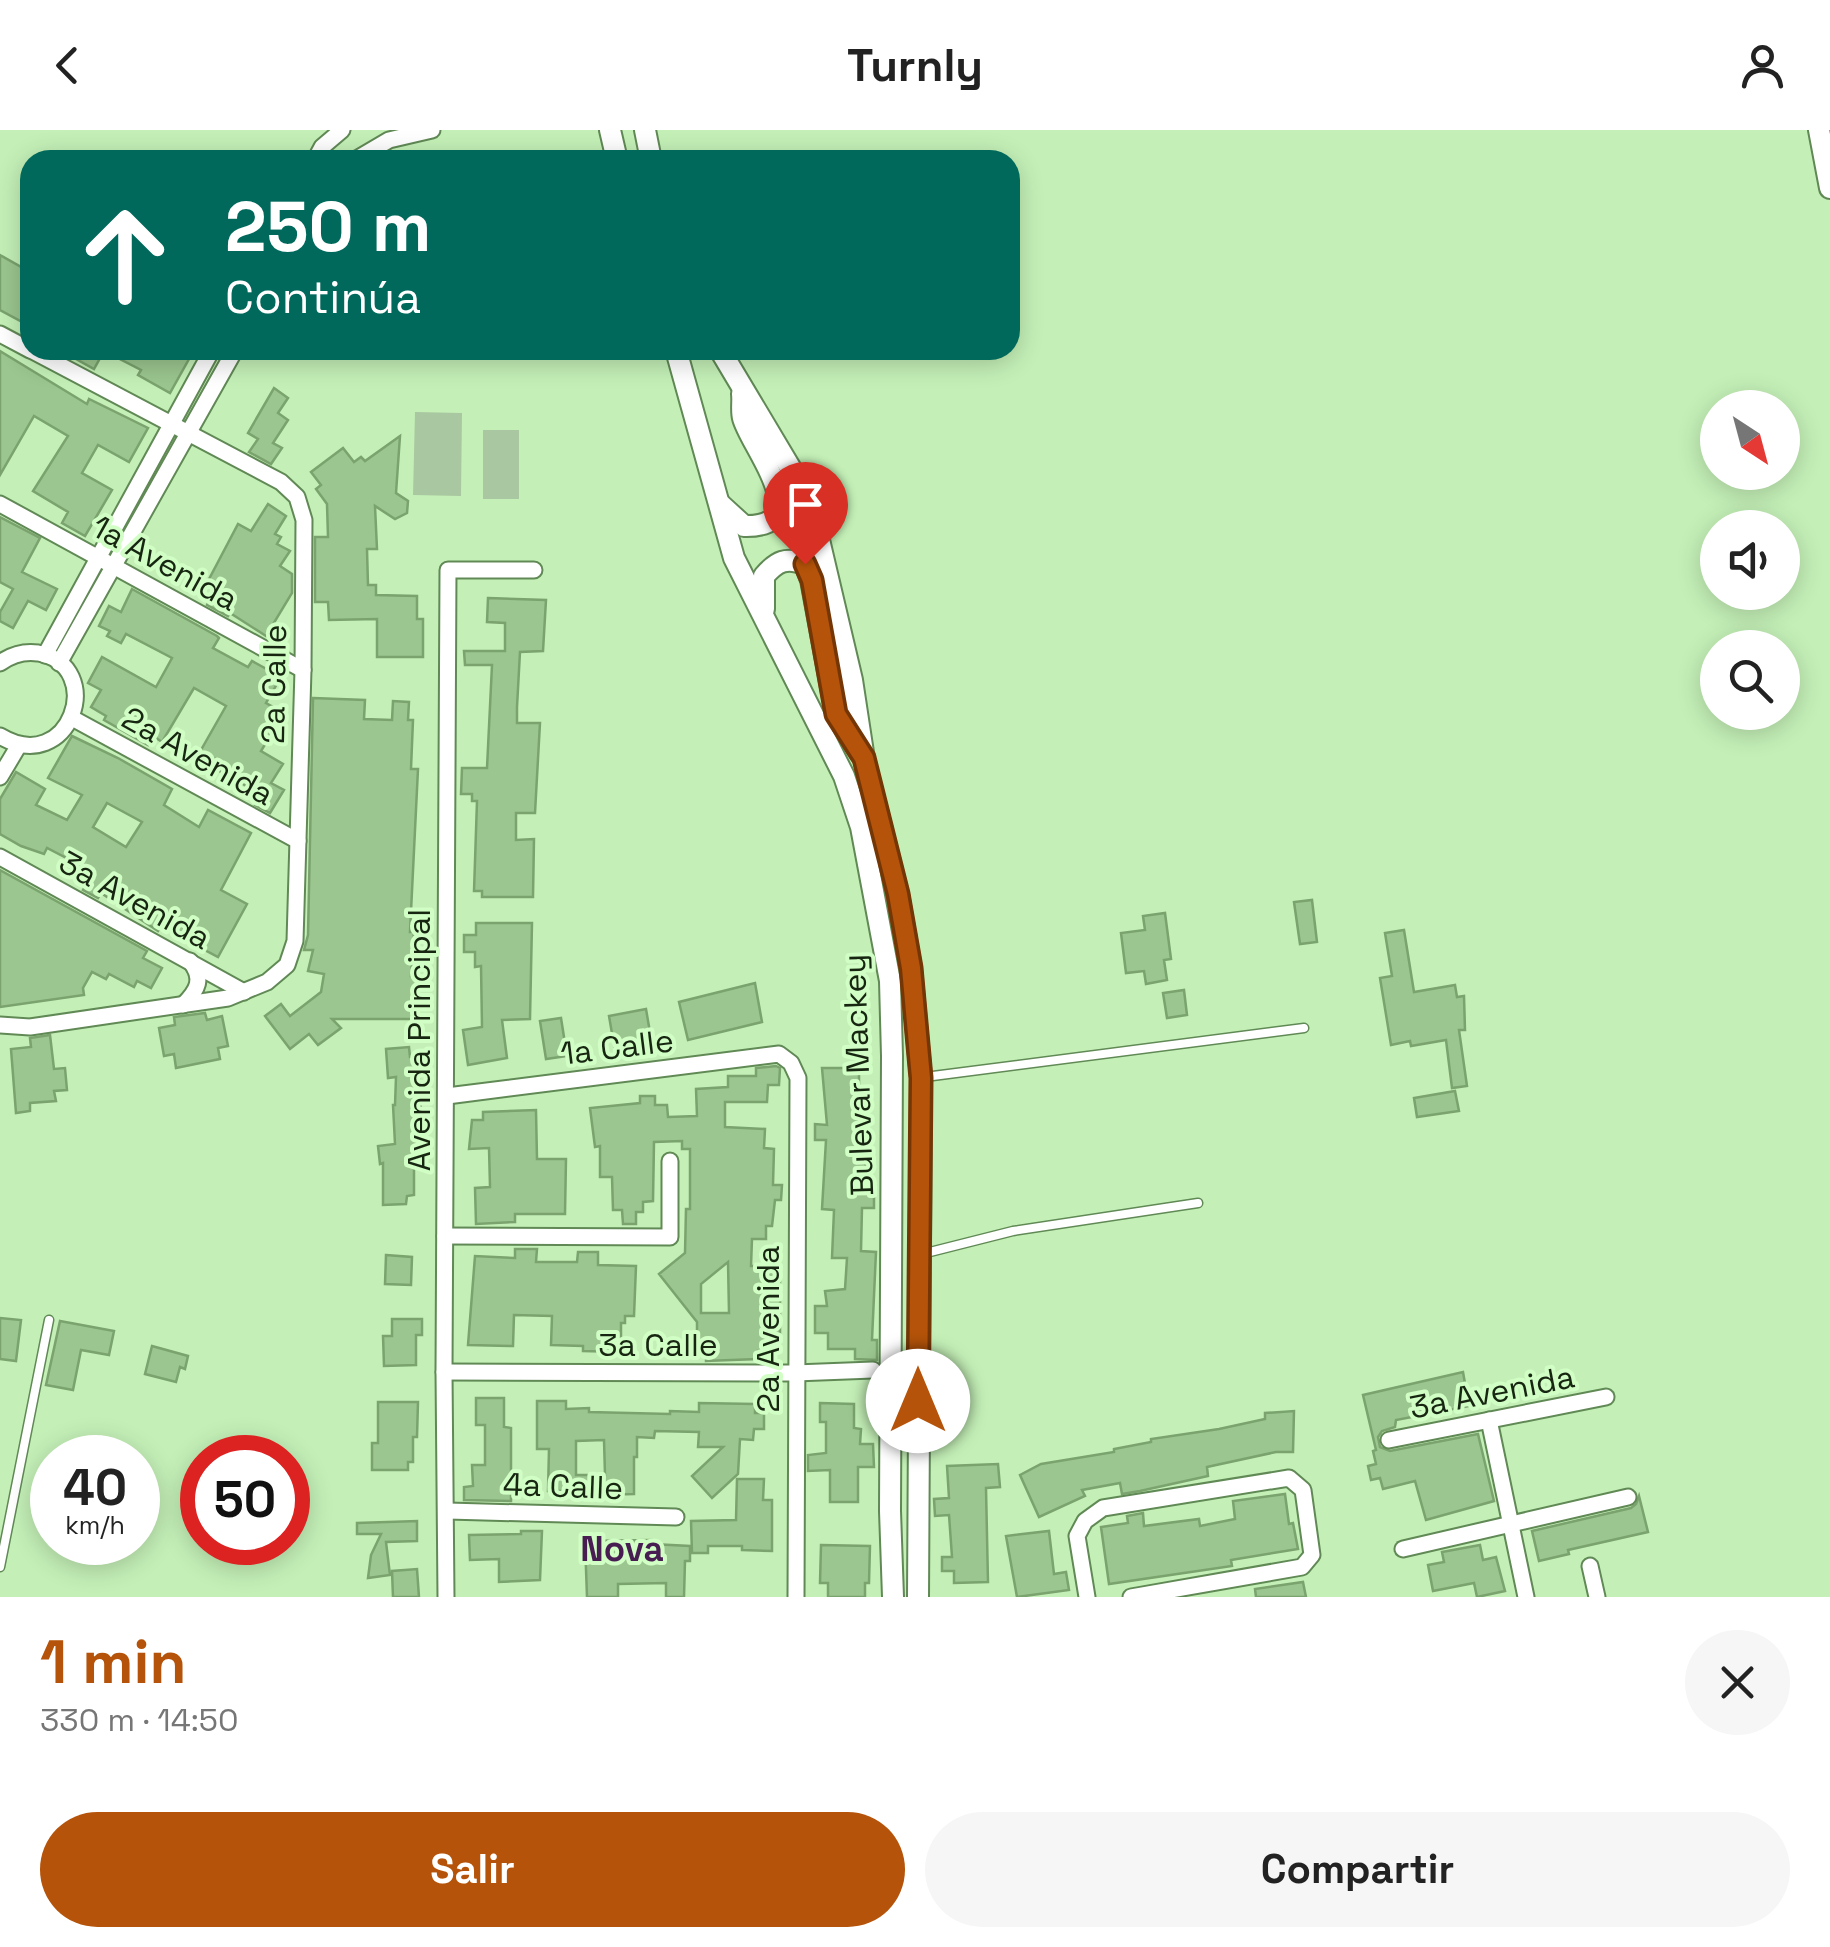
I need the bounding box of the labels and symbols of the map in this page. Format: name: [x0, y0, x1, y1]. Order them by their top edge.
north arrow: [1700, 390, 1800, 490]
pin: [763, 462, 848, 565]
street label: 1a Avenida: [85, 506, 245, 620]
street label: 2a Calle: [253, 624, 295, 744]
street label: 2a Avenida: [115, 698, 281, 814]
street label: 3a Avenida: [52, 842, 218, 958]
street label: Avenida Principal: [399, 909, 439, 1171]
street label: Bulevar Mackey: [834, 953, 882, 1197]
street label: 1a Calle: [558, 1020, 676, 1074]
street label: 2a Avenida: [748, 1245, 788, 1413]
street label: 3a Calle: [598, 1325, 718, 1365]
position arrow: [866, 1349, 970, 1453]
street label: 3a Avenida: [1406, 1356, 1578, 1428]
speed limit sign: 50: [180, 1435, 310, 1565]
street label: 4a Calle: [502, 1464, 624, 1508]
district label: Nova: [580, 1527, 664, 1571]

